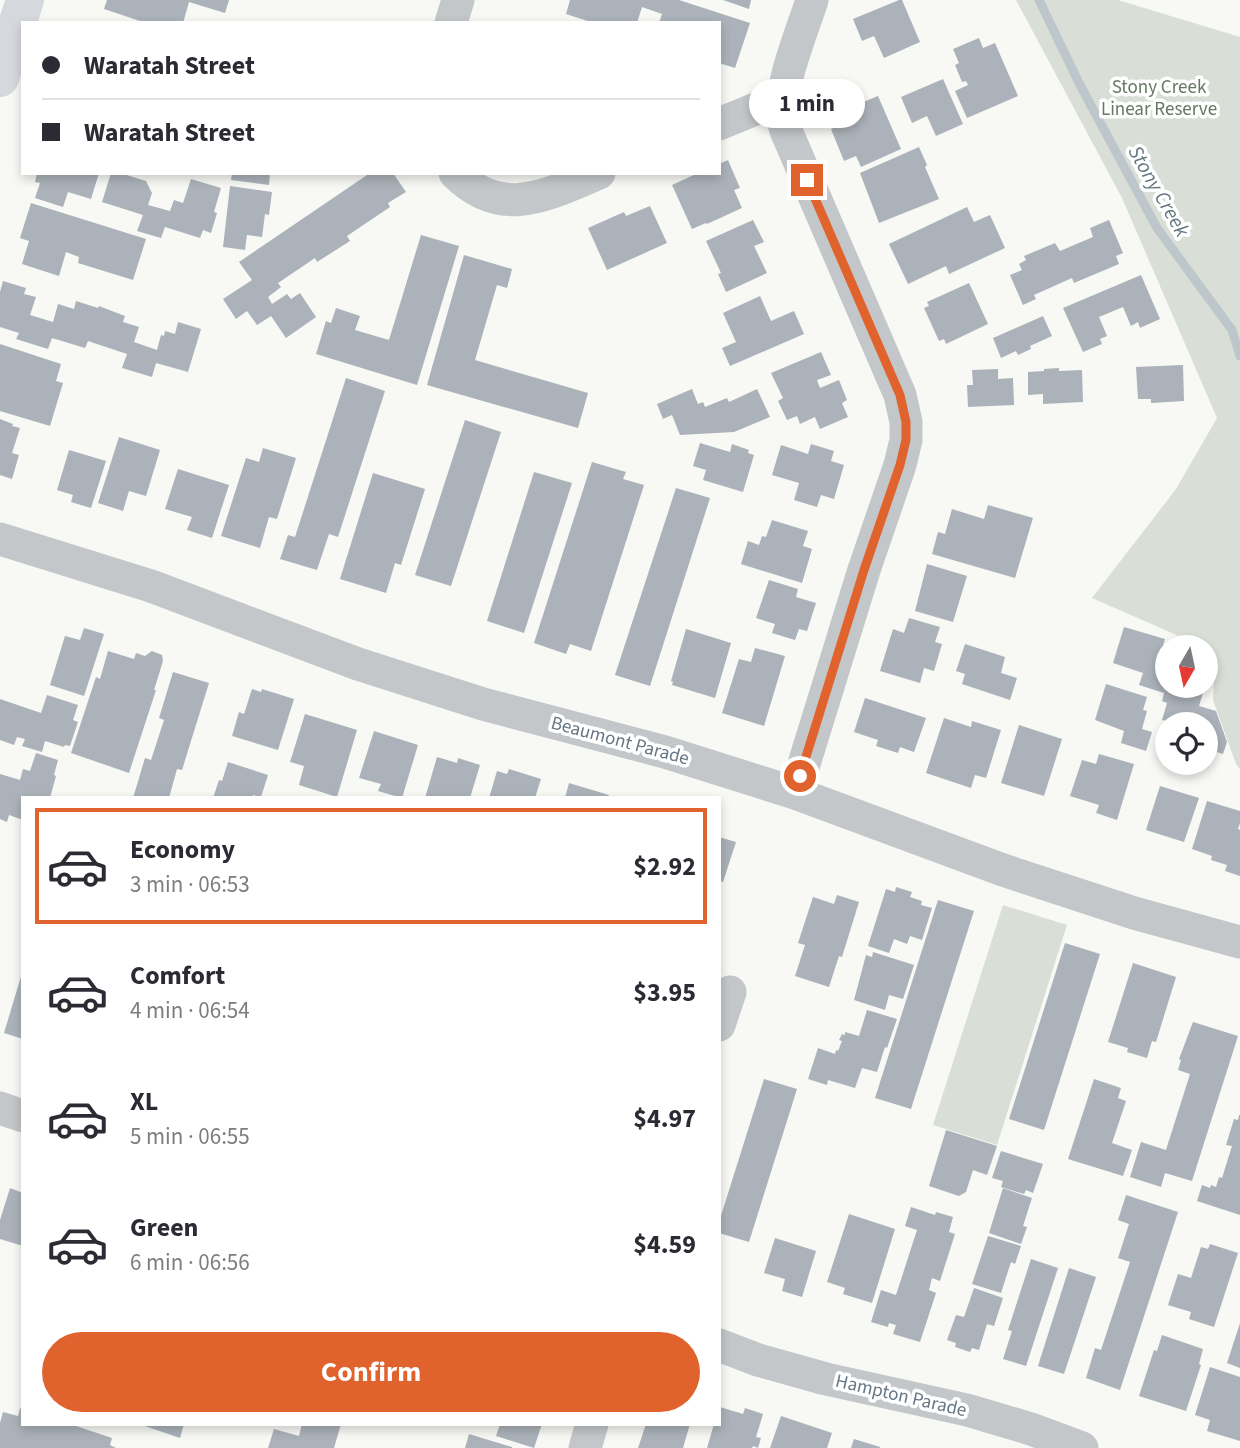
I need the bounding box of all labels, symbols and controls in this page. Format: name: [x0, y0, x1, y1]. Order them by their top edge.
text: Waratah Street: [84, 47, 255, 84]
park label: Stony Creek Linear Reserve: [1101, 74, 1217, 123]
callout: 1 min: [749, 78, 865, 128]
text: 1 min: [779, 87, 835, 120]
text: Waratah Street: [84, 114, 255, 151]
water label: Stony Creek: [1121, 140, 1198, 243]
route end: [791, 164, 823, 196]
north arrow: [1155, 635, 1218, 698]
map controls: [1155, 635, 1218, 775]
street label: Beaumont Parade: [548, 710, 692, 772]
button: locate: [1155, 712, 1218, 775]
route start: [784, 760, 816, 792]
text: Economy: [130, 831, 235, 868]
icon: car: [46, 835, 109, 898]
text: $2.92: [633, 848, 696, 885]
text: 3 min · 06:53: [130, 868, 250, 901]
text: Comfort: [130, 957, 225, 994]
icon: car: [46, 961, 109, 1024]
text: $3.95: [633, 974, 696, 1011]
text: 4 min · 06:54: [130, 994, 250, 1027]
text: XL: [130, 1083, 158, 1120]
icon: car: [46, 1087, 109, 1150]
text: $4.97: [633, 1100, 696, 1137]
text: 5 min · 06:55: [130, 1120, 250, 1153]
text: Green: [130, 1209, 198, 1246]
icon: car: [46, 1213, 109, 1276]
text: $4.59: [633, 1226, 696, 1263]
text: 6 min · 06:56: [130, 1246, 250, 1279]
button: Confirm: [42, 1332, 700, 1412]
street label: Hampton Parade: [833, 1368, 969, 1424]

